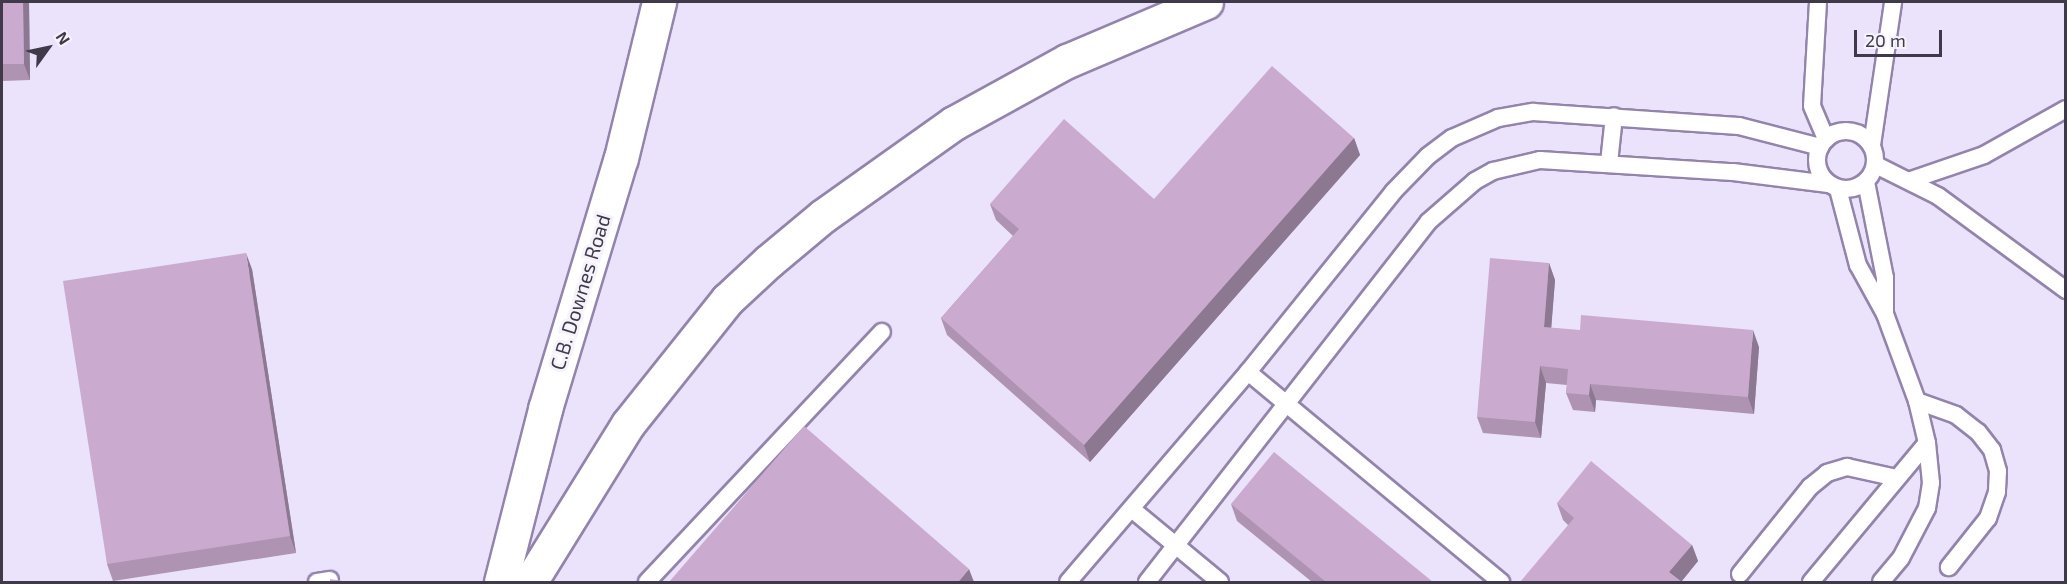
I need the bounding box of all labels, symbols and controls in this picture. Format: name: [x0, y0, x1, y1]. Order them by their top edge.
north arrow: [18, 18, 78, 78]
scale bar: [1857, 18, 1946, 56]
text: N: [52, 28, 75, 48]
text: 20 m: [1865, 29, 1906, 51]
street label: C.B. Downes Road: [545, 211, 615, 373]

